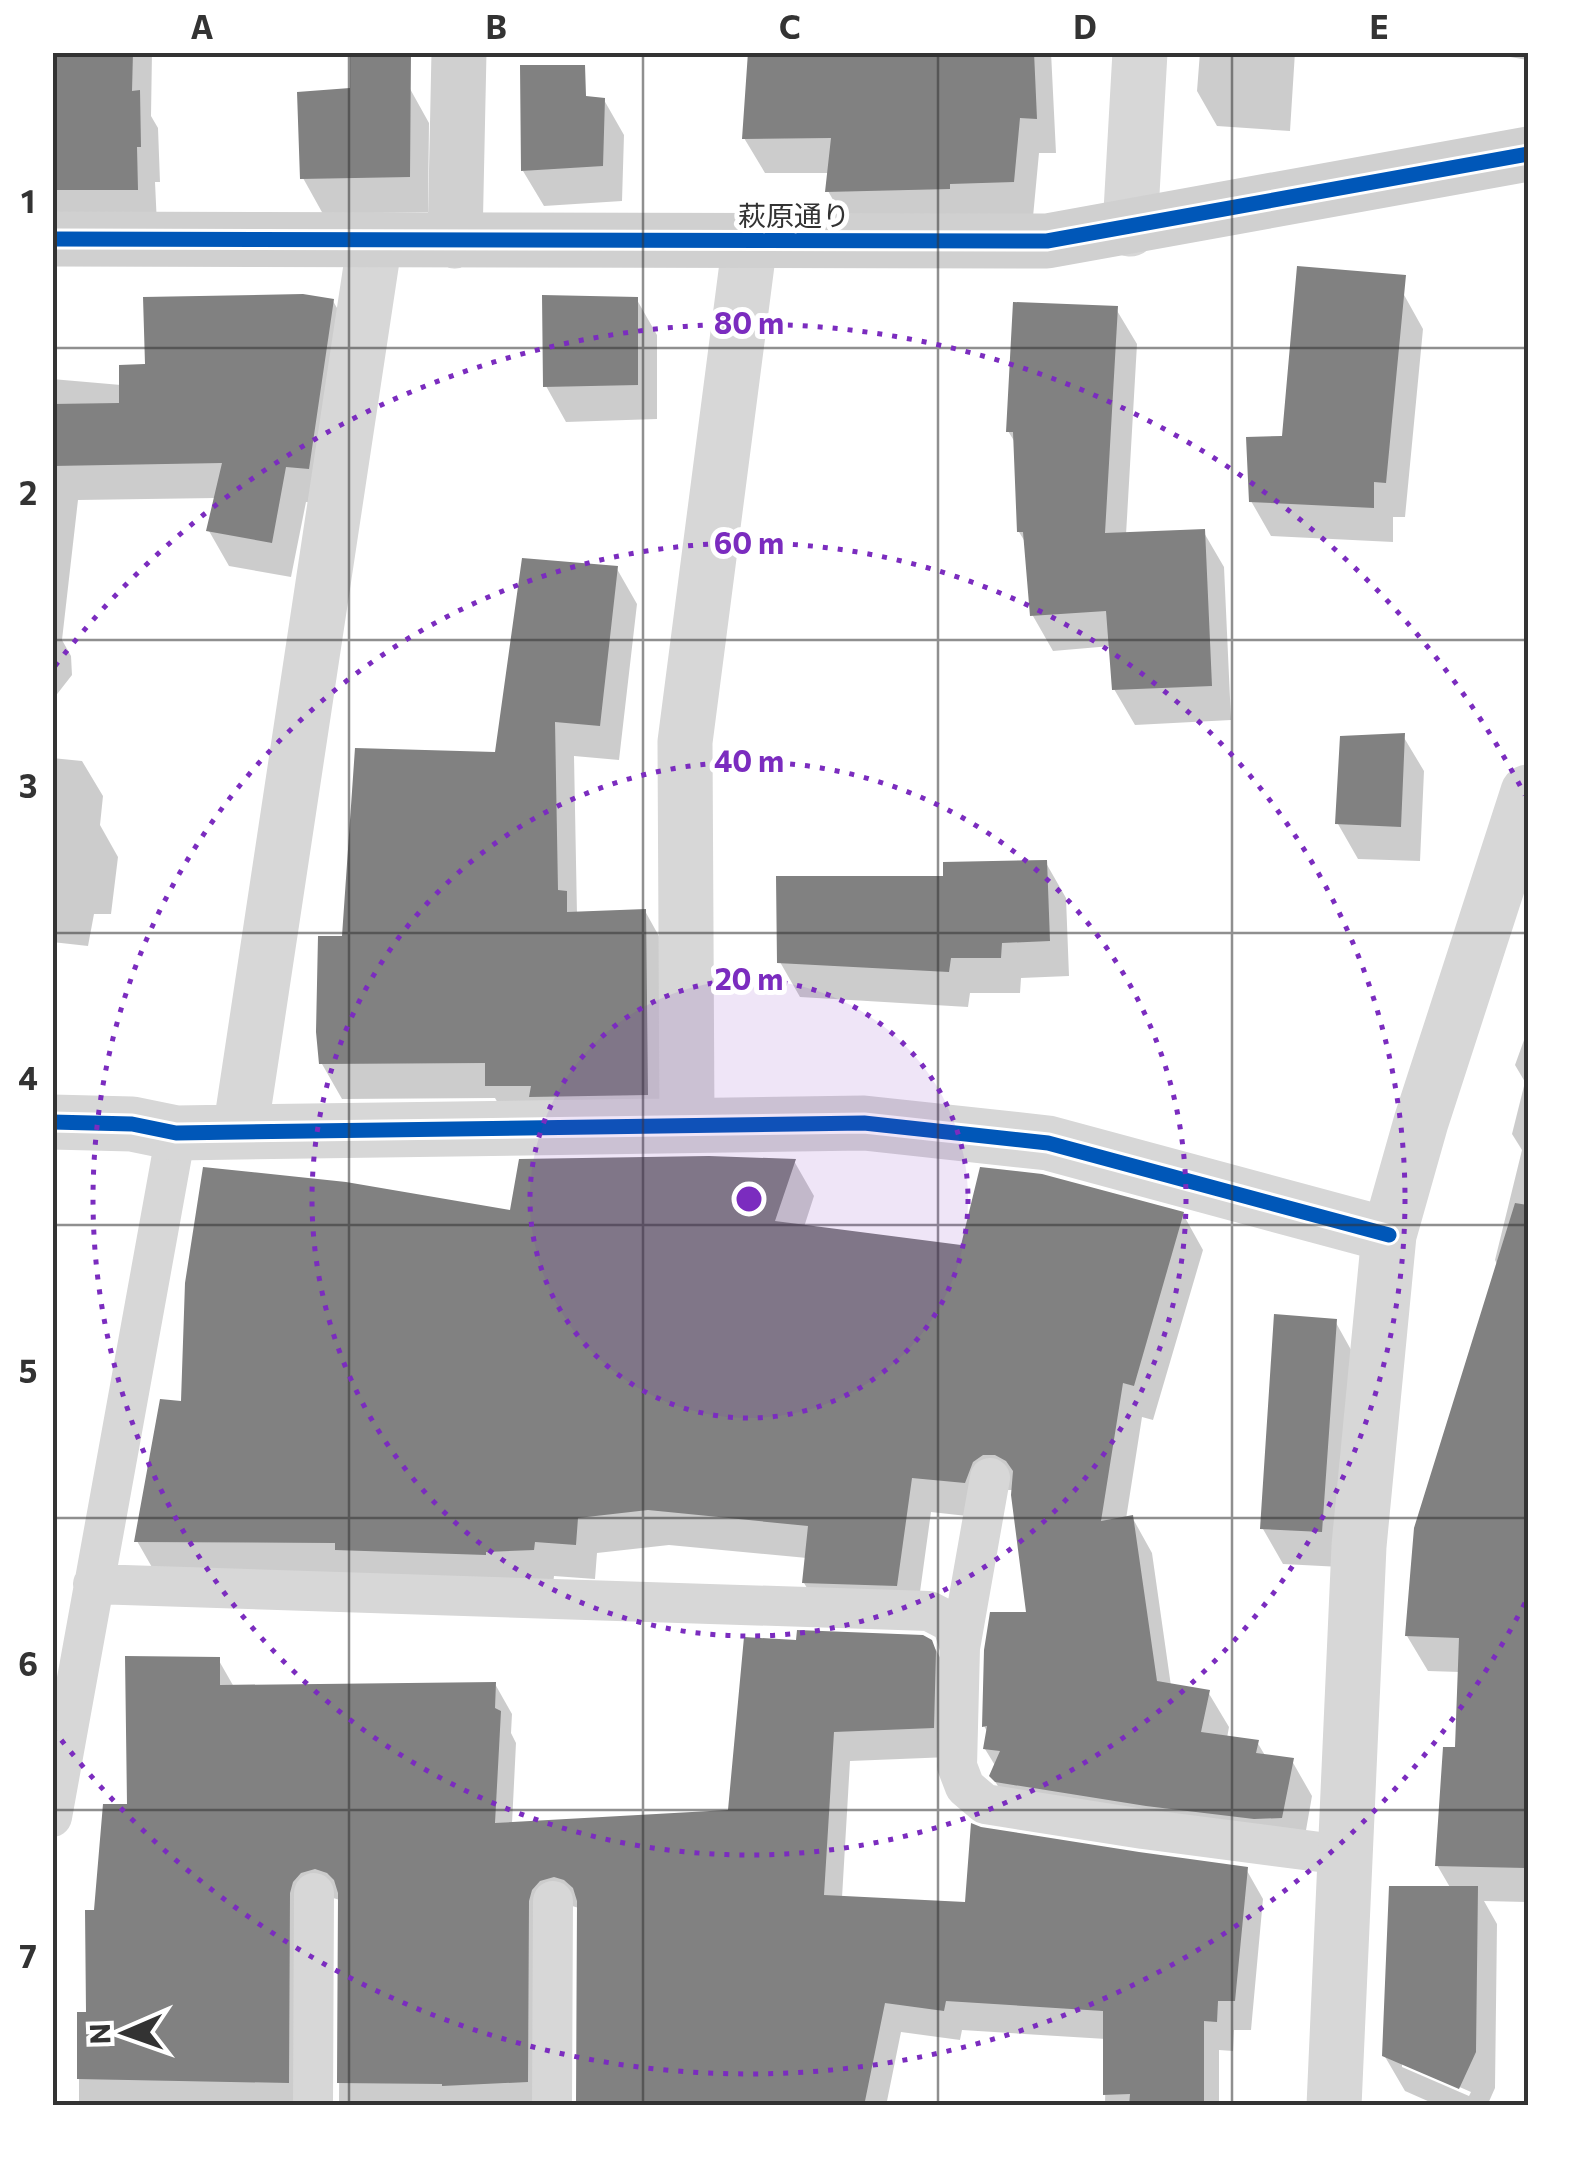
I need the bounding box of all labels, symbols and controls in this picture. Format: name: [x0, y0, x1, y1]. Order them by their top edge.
text: A: [191, 6, 214, 46]
text: B: [485, 6, 507, 46]
text: C: [779, 6, 801, 46]
text: D: [1073, 6, 1097, 46]
text: E: [1369, 6, 1389, 46]
text: 1: [21, 180, 35, 220]
street label: 萩原通り: [738, 198, 850, 232]
text: 80 m: [714, 303, 784, 340]
text: 2: [19, 472, 37, 512]
text: 60 m: [714, 523, 784, 560]
text: 40 m: [714, 741, 784, 778]
text: 3: [19, 765, 37, 805]
text: 20 m: [715, 959, 783, 996]
text: 4: [18, 1057, 38, 1097]
centre of rings: [731, 1181, 767, 1217]
text: 5: [19, 1350, 37, 1390]
text: 6: [18, 1643, 38, 1683]
text: 7: [19, 1935, 37, 1975]
north arrow: [75, 1983, 175, 2083]
text: N: [82, 2023, 116, 2045]

